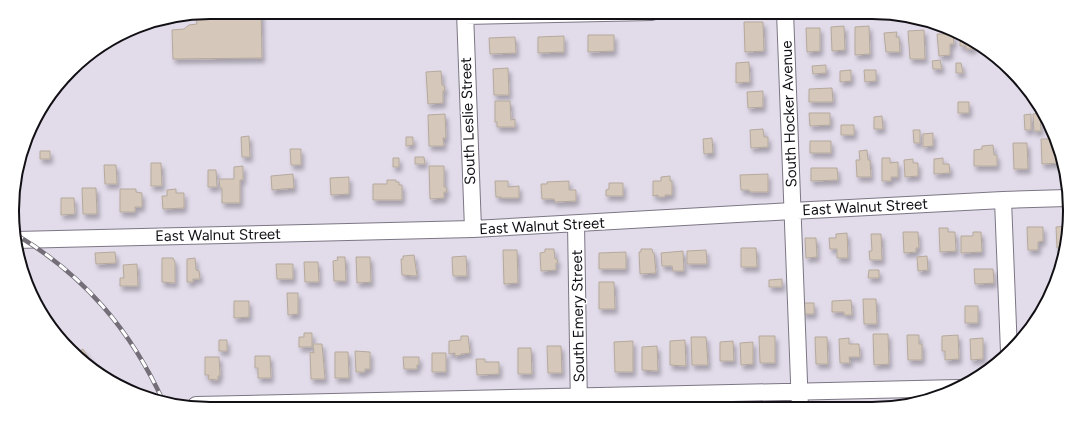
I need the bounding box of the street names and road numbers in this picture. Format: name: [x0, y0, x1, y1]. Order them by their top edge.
street label: South Hocker Avenue: [777, 40, 801, 188]
street label: South Leslie Street: [457, 57, 479, 185]
street label: East Walnut Street: [802, 195, 929, 219]
street label: East Walnut Street: [479, 214, 606, 238]
street label: East Walnut Street: [155, 225, 281, 245]
street label: South Emery Street: [568, 249, 588, 382]

